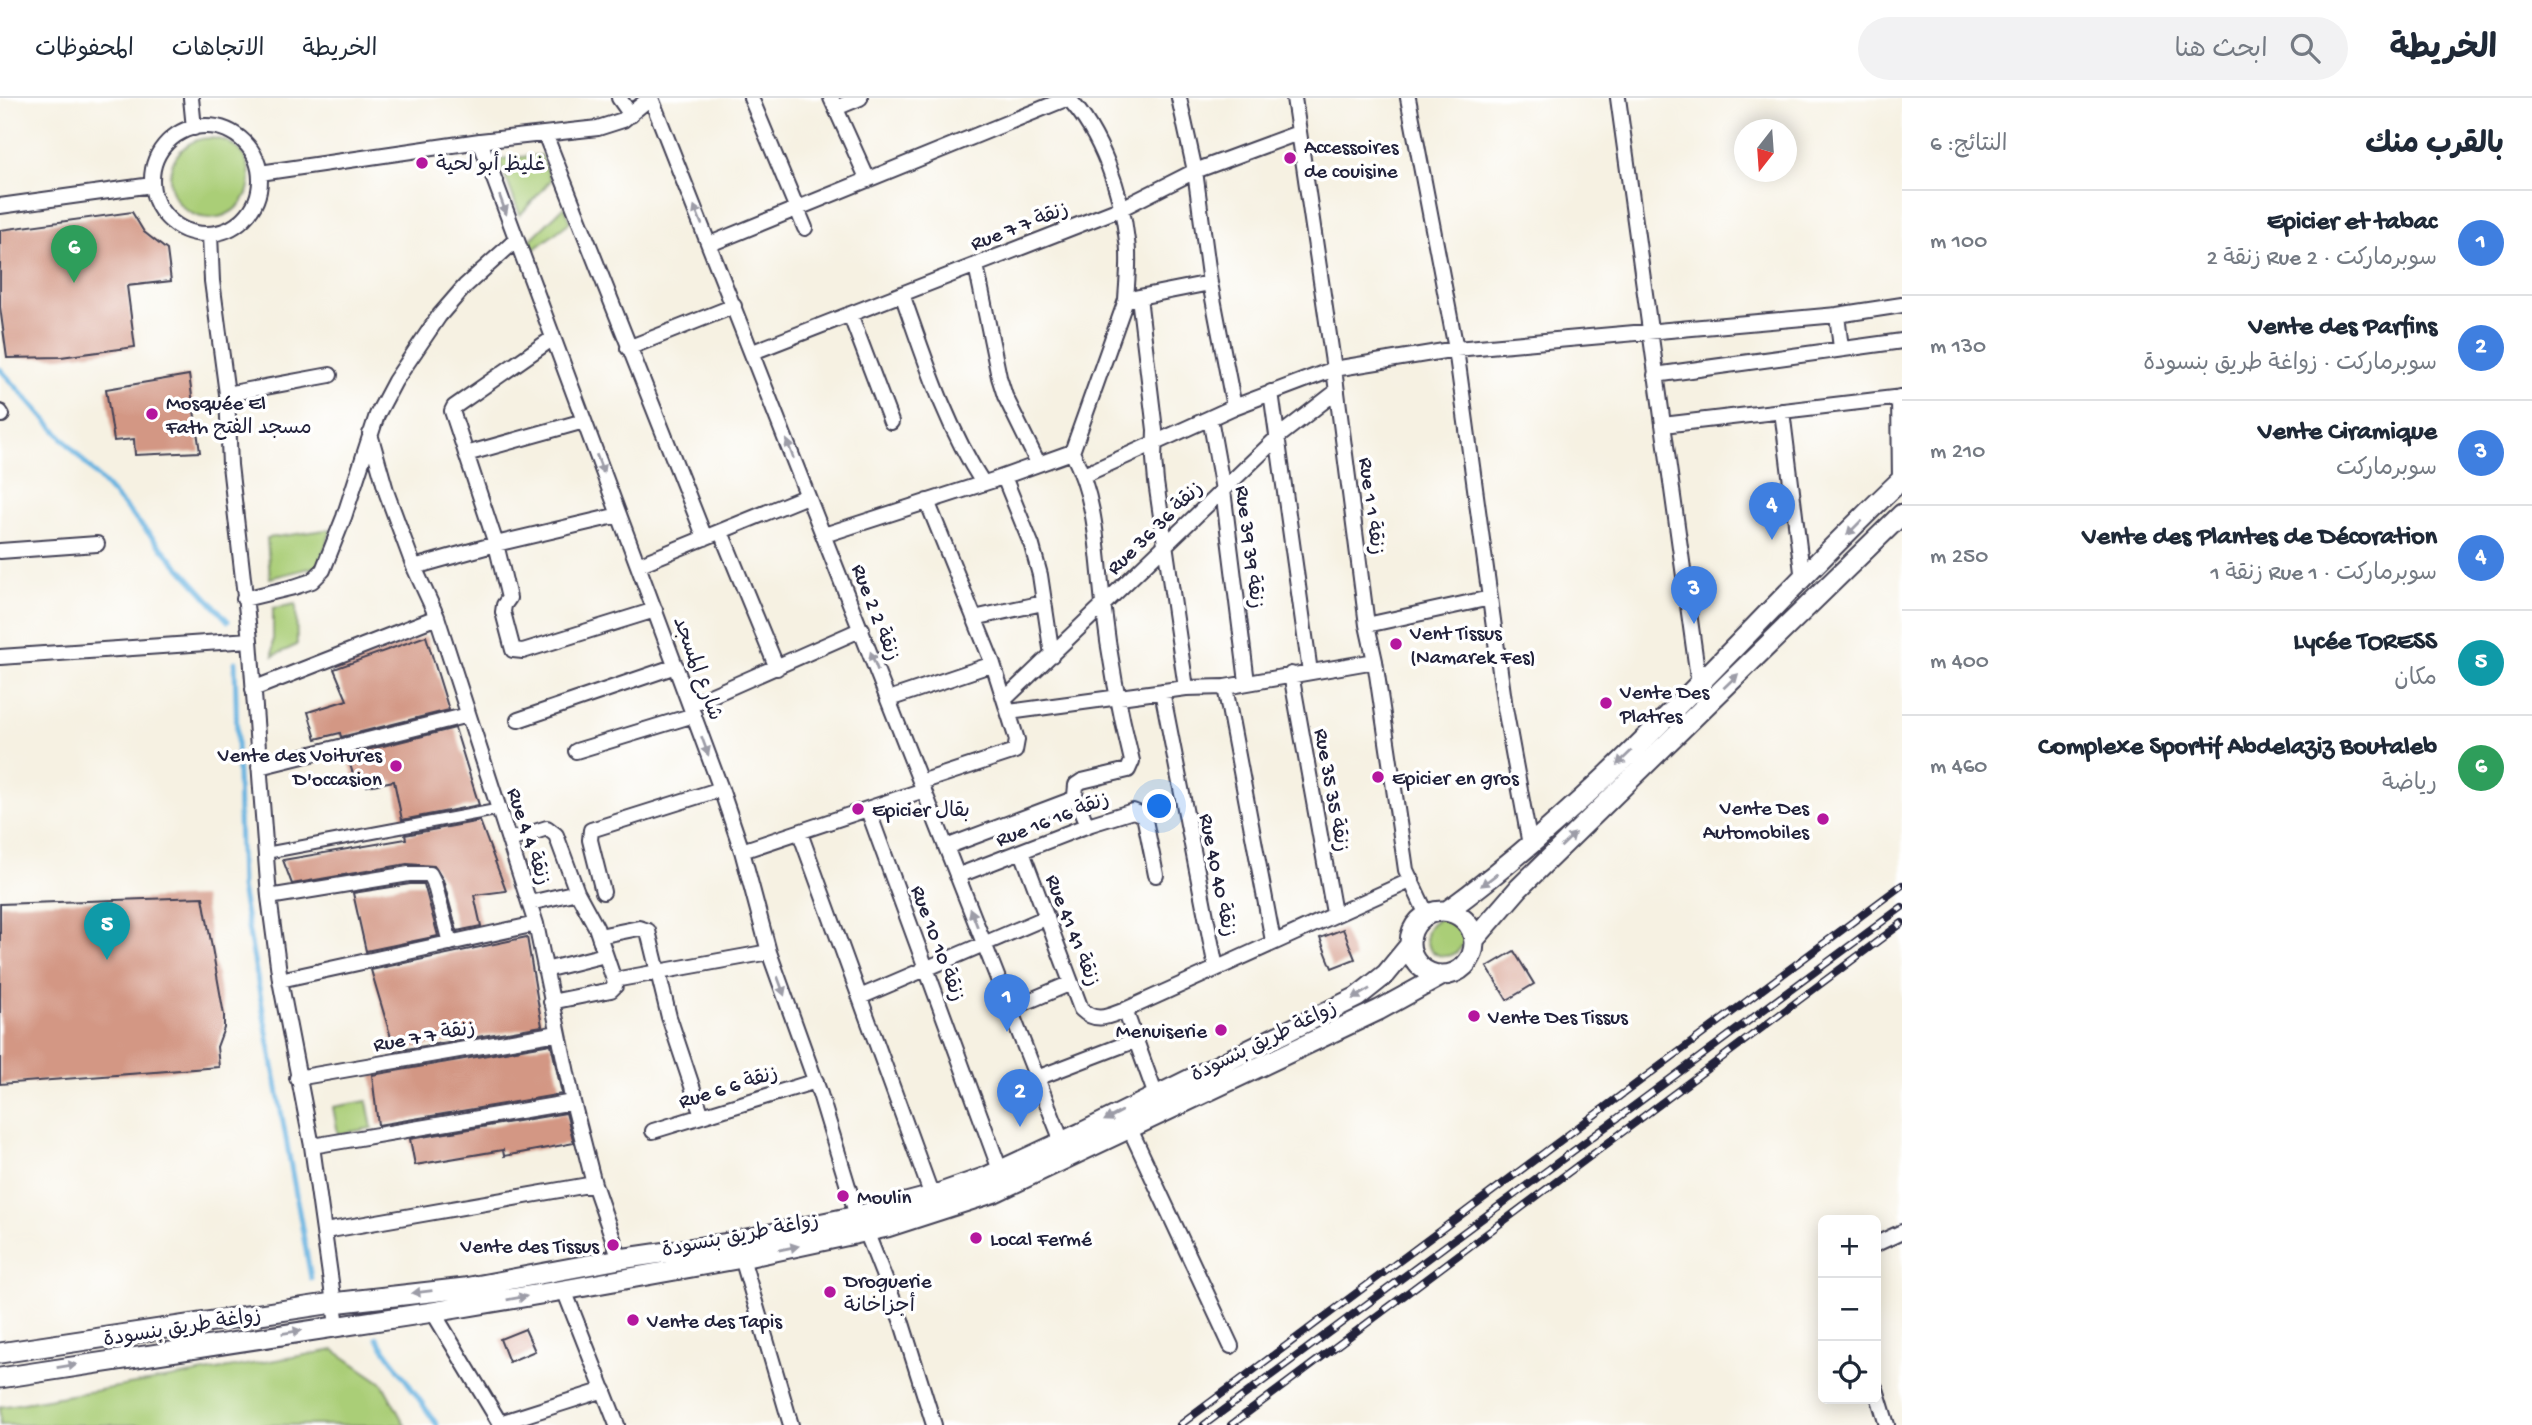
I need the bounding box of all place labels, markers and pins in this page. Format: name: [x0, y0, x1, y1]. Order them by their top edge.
place label: Accessoires de couisine: [1304, 137, 1400, 186]
marker: Accessoires de couisine: [1282, 150, 1298, 166]
place label: غليظ أبو لحية: [436, 151, 546, 179]
marker: غليظ أبو لحية: [414, 155, 430, 171]
pin: 6: [51, 225, 97, 283]
place label: Mosquée El Fath مسجد الفتح: [165, 393, 312, 442]
marker: Mosquée El Fath مسجد الفتح: [144, 406, 160, 422]
pin: 4: [1749, 482, 1795, 540]
pin: 3: [1671, 566, 1717, 624]
place label: Vent Tissus (Namarek Fes): [1409, 623, 1536, 672]
marker: Vent Tissus (Namarek Fes): [1388, 636, 1404, 652]
place label: Vente Des Platres: [1619, 682, 1710, 731]
marker: Vente Des Platres: [1598, 695, 1614, 711]
place label: Vente des Voitures D'occasion: [217, 745, 383, 794]
marker: Vente des Voitures D'occasion: [388, 758, 404, 774]
place label: Epicier en gros: [1392, 768, 1520, 793]
marker: Epicier en gros: [1370, 769, 1386, 785]
place label: Vente Des Automobiles: [1703, 798, 1810, 847]
place label: Epicier بقال: [872, 800, 970, 825]
marker: Epicier بقال: [850, 801, 866, 817]
marker: Vente Des Automobiles: [1815, 811, 1831, 827]
pin: 5: [84, 902, 130, 960]
pin: 1: [984, 974, 1030, 1032]
place label: Vente Des Tissus: [1487, 1007, 1629, 1032]
marker: Vente Des Tissus: [1466, 1008, 1482, 1024]
place label: Menuiserie: [1116, 1021, 1208, 1046]
marker: Menuiserie: [1213, 1022, 1229, 1038]
pin: 2: [997, 1069, 1043, 1127]
place label: Moulin: [857, 1187, 912, 1212]
marker: Moulin: [835, 1188, 851, 1204]
place label: Local Fermé: [990, 1229, 1093, 1254]
marker: Local Fermé: [968, 1230, 984, 1246]
place label: Vente des Tissus: [460, 1236, 600, 1261]
marker: Vente des Tissus: [605, 1237, 621, 1253]
place label: Droguerie أجزاخانة: [842, 1271, 933, 1320]
marker: Droguerie أجزاخانة: [822, 1284, 838, 1300]
place label: Vente des Tapis: [646, 1311, 783, 1336]
marker: Vente des Tapis: [625, 1312, 641, 1328]

